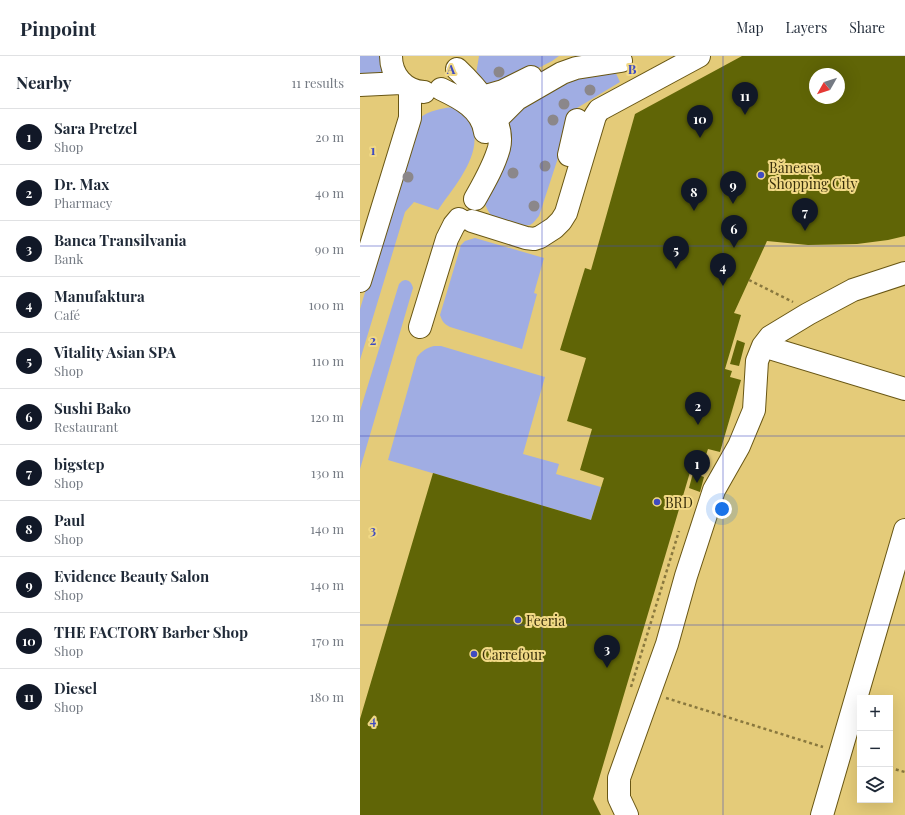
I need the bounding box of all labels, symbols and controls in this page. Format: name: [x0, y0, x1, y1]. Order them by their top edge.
text: Pinpoint: [20, 15, 96, 41]
text: Map: [736, 18, 764, 37]
text: Layers: [786, 18, 827, 37]
text: Share: [849, 18, 885, 37]
text: A: [446, 60, 456, 77]
text: B: [628, 60, 637, 77]
north arrow: [809, 68, 845, 104]
text: Nearby: [16, 71, 71, 93]
text: 11 results: [292, 74, 344, 91]
pin: 11: [732, 82, 758, 115]
pin: 10: [687, 105, 713, 138]
text: Sara Pretzel: [54, 118, 137, 138]
text: 1: [27, 128, 31, 145]
text: 20 m: [315, 128, 344, 145]
text: Shop: [54, 138, 83, 155]
text: 1: [371, 141, 376, 158]
place label: Băneasa Shopping City: [769, 158, 858, 193]
marker: Băneasa Shopping City: [756, 170, 766, 180]
pin: 9: [720, 171, 746, 204]
text: Dr. Max: [54, 174, 109, 194]
pin: 8: [681, 178, 707, 211]
text: 2: [26, 184, 32, 201]
text: 40 m: [315, 184, 344, 201]
text: Pharmacy: [54, 194, 112, 211]
pin: 7: [792, 198, 818, 231]
pin: 6: [721, 215, 747, 248]
text: Banca Transilvania: [54, 230, 187, 250]
pin: 5: [663, 236, 689, 269]
text: 3: [26, 240, 32, 257]
text: 90 m: [315, 240, 344, 257]
text: Bank: [54, 250, 83, 267]
pin: 4: [710, 253, 736, 286]
text: Manufaktura: [54, 286, 145, 306]
text: 4: [26, 296, 32, 313]
text: 100 m: [309, 296, 344, 313]
text: Café: [54, 306, 80, 323]
text: 2: [370, 331, 377, 348]
text: Vitality Asian SPA: [54, 342, 176, 362]
text: 5: [26, 352, 32, 369]
text: 110 m: [312, 352, 344, 369]
text: Shop: [54, 362, 83, 379]
pin: 2: [685, 392, 711, 425]
text: Sushi Bako: [54, 398, 131, 418]
text: 6: [25, 408, 33, 425]
text: 120 m: [310, 408, 344, 425]
text: Restaurant: [54, 418, 118, 435]
pin: 1: [684, 450, 710, 483]
text: bigstep: [54, 454, 104, 474]
text: 7: [26, 464, 32, 481]
text: 130 m: [311, 464, 344, 481]
text: Shop: [54, 474, 83, 491]
place label: BRD: [665, 493, 693, 512]
marker: BRD: [652, 497, 662, 507]
your location: [712, 499, 732, 519]
text: Paul: [54, 510, 85, 530]
text: 8: [25, 520, 33, 537]
text: 140 m: [310, 520, 344, 537]
text: 3: [370, 521, 376, 538]
text: Shop: [54, 530, 83, 547]
text: Evidence Beauty Salon: [54, 566, 209, 586]
text: 9: [25, 576, 33, 593]
text: 140 m: [310, 576, 344, 593]
text: Shop: [54, 586, 83, 603]
place label: Feeria: [526, 611, 565, 630]
marker: Feeria: [513, 615, 523, 625]
text: THE FACTORY Barber Shop: [54, 622, 248, 642]
text: 10: [22, 632, 36, 649]
text: 170 m: [311, 632, 344, 649]
pin: 3: [594, 635, 620, 668]
text: Shop: [54, 642, 83, 659]
place label: Carrefour: [482, 645, 545, 664]
marker: Carrefour: [469, 649, 479, 659]
text: Diesel: [54, 678, 97, 698]
text: 11: [24, 688, 34, 705]
text: 180 m: [310, 688, 344, 705]
map controls: [857, 695, 893, 803]
button: +: [857, 695, 893, 731]
text: Shop: [54, 698, 83, 715]
text: 4: [370, 711, 377, 728]
button: −: [857, 731, 893, 767]
button: layers: [857, 767, 893, 803]

